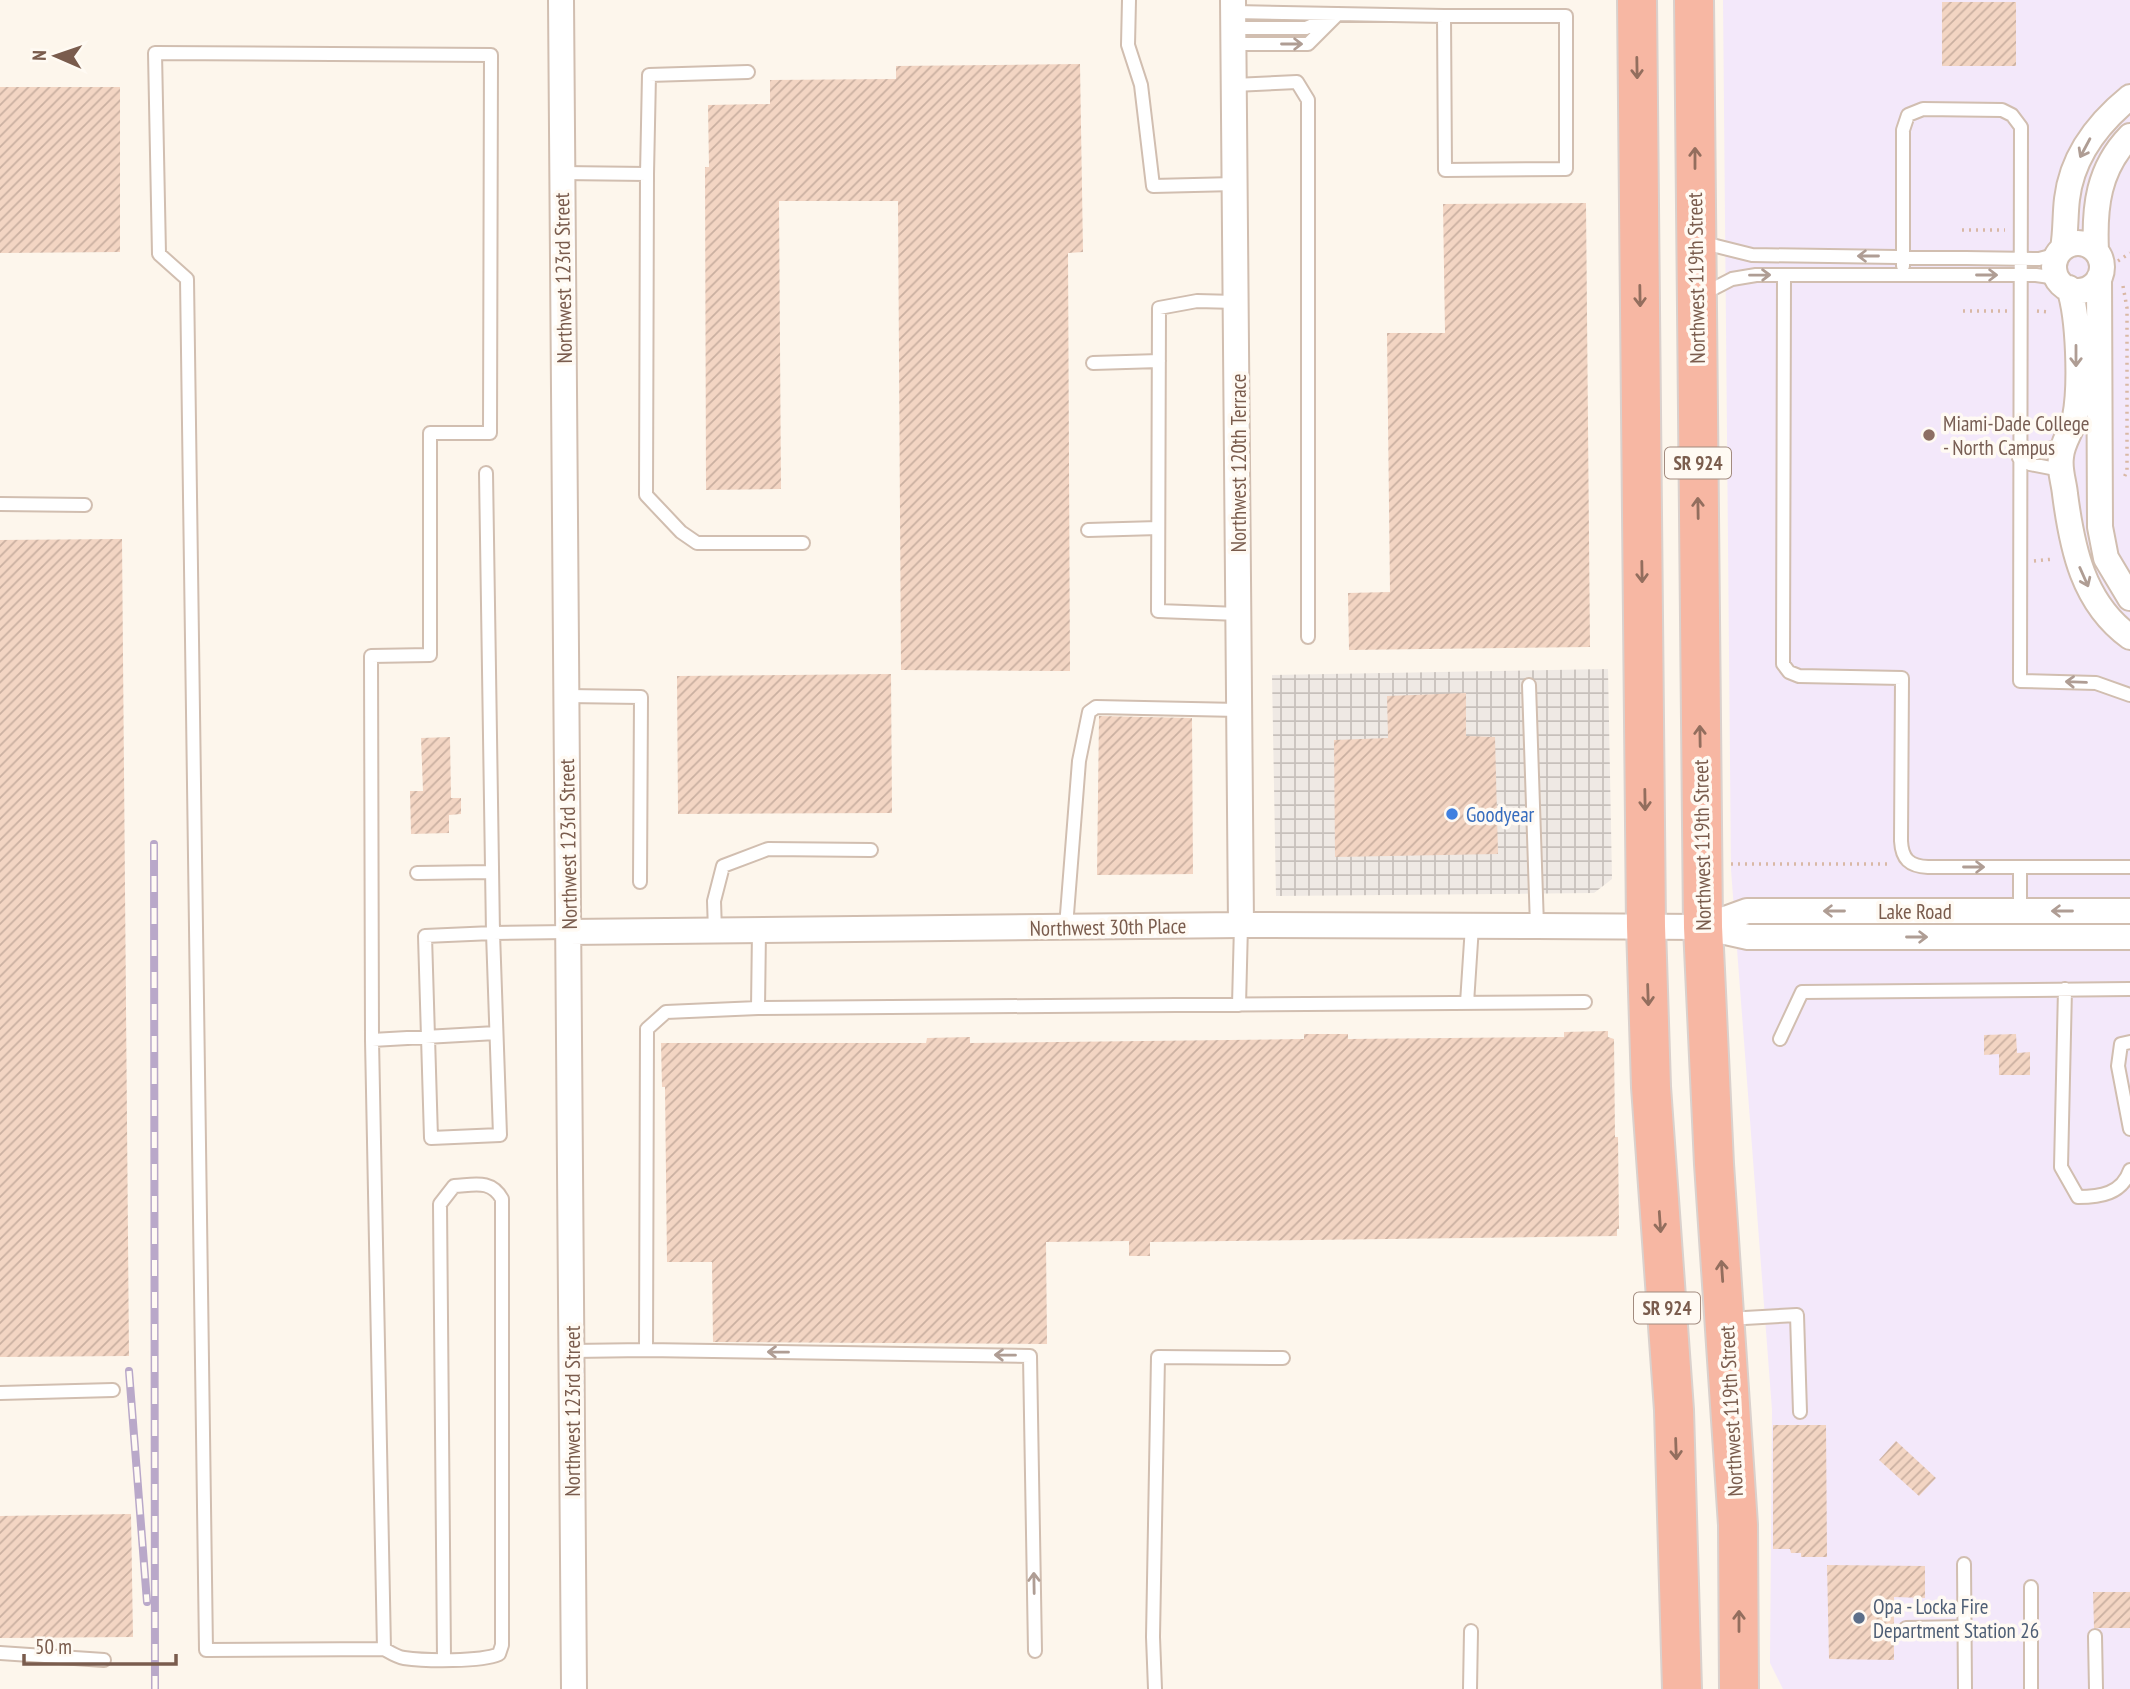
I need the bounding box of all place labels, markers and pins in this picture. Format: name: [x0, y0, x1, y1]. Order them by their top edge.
place label: Miami-Dade College - North Campus: [1943, 410, 2089, 461]
marker: Miami-Dade College - North Campus: [1921, 427, 1937, 443]
place label: Goodyear: [1466, 801, 1535, 828]
marker: Goodyear: [1444, 806, 1460, 822]
place label: Opa - Locka Fire Department Station 26: [1873, 1593, 2039, 1644]
marker: Opa - Locka Fire Department Station 26: [1851, 1610, 1867, 1626]

